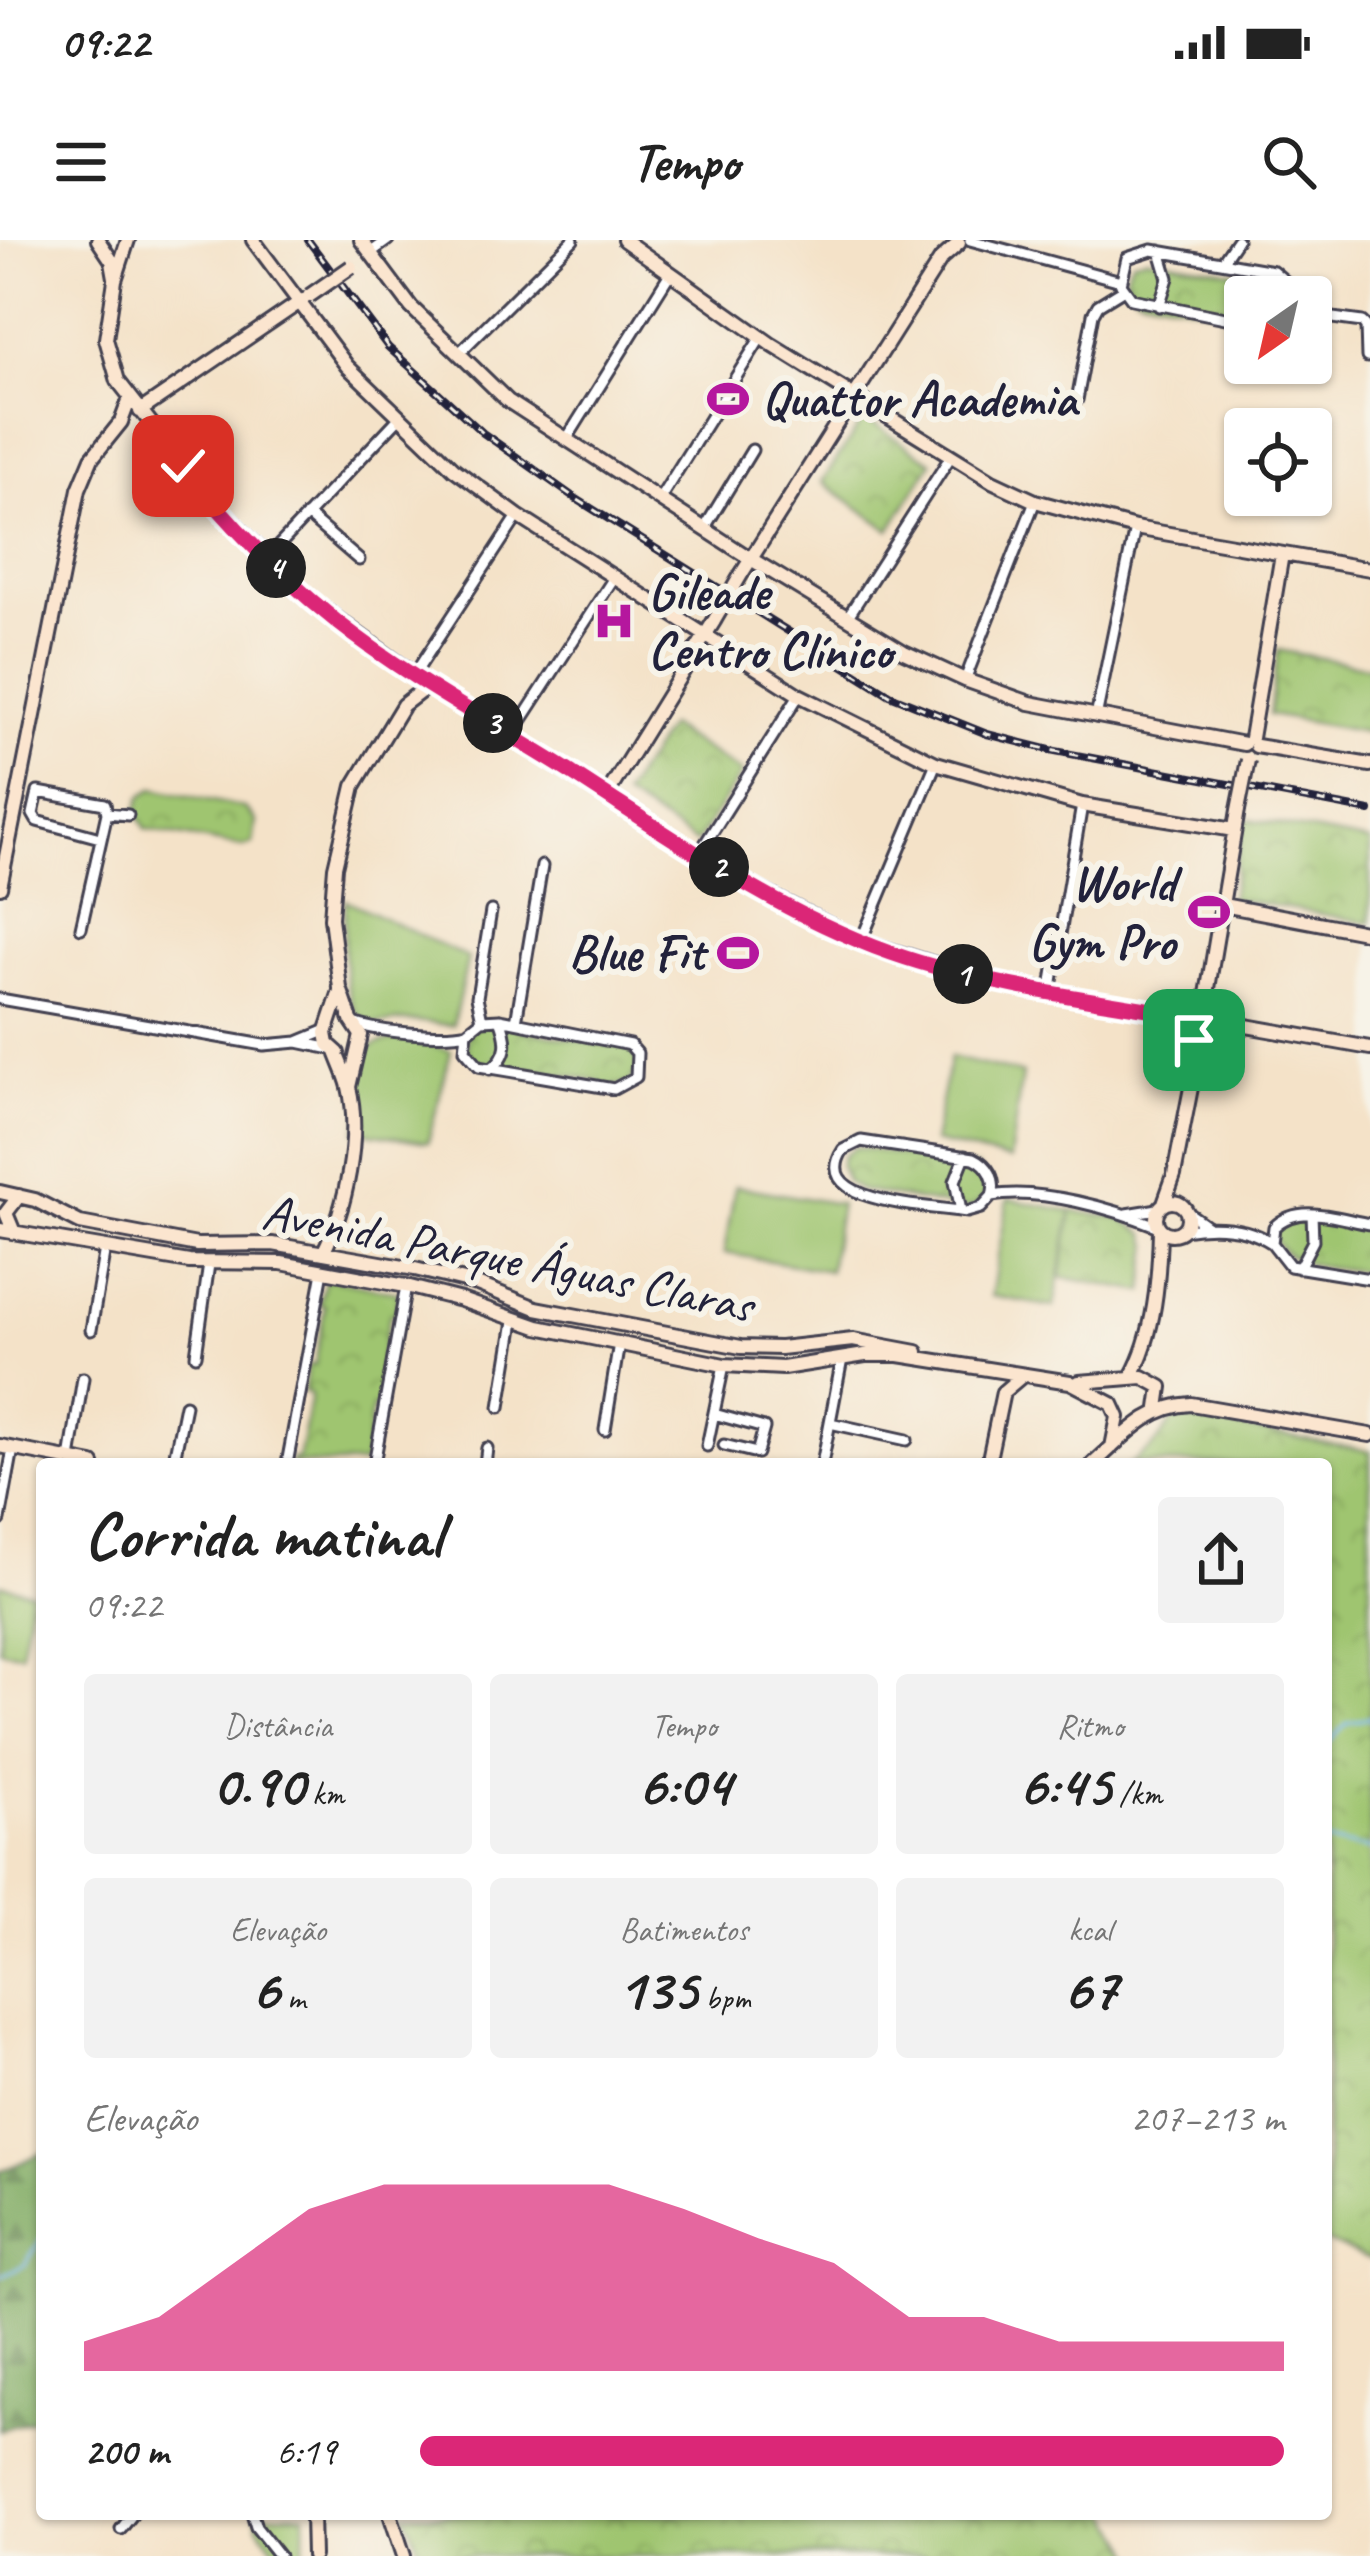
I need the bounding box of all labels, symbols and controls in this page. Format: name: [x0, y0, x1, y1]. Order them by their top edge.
text: 09:22: [60, 14, 149, 71]
text: Tempo: [631, 128, 739, 196]
icon: menu: [48, 129, 114, 195]
icon: search: [1256, 129, 1322, 195]
north arrow: [1224, 276, 1332, 384]
map controls: [1224, 276, 1332, 516]
place label: Quattor Academia: [762, 367, 1081, 431]
sports icon: Quattor Academia: [705, 376, 751, 422]
button: locate: [1224, 408, 1332, 516]
pin: [132, 415, 234, 517]
icon: check: [150, 433, 216, 499]
pin: 4: [246, 538, 306, 598]
text: 4: [269, 547, 283, 589]
place label: Gileade Centro Clínico: [648, 560, 897, 683]
hospital icon: Gileade Centro Clínico: [591, 598, 637, 644]
pin: 3: [463, 693, 523, 753]
text: 3: [486, 702, 500, 744]
pin: 2: [689, 837, 749, 897]
text: 2: [712, 846, 726, 888]
place label: World Gym Pro: [1028, 851, 1183, 974]
sports icon: World Gym Pro: [1186, 889, 1232, 935]
place label: Blue Fit: [568, 921, 710, 985]
sports icon: Blue Fit: [715, 930, 761, 976]
pin: 1: [933, 944, 993, 1004]
text: 1: [956, 953, 970, 995]
pin: [1143, 989, 1245, 1091]
icon: arrive: [1161, 1007, 1227, 1073]
street label: Avenida Parque Águas Claras: [257, 1179, 762, 1338]
text: Corrida matinal: [84, 1494, 441, 1577]
button: share: [1158, 1497, 1284, 1623]
text: 09:22: [84, 1581, 162, 1630]
text: Distância: [224, 1705, 332, 1747]
text: Tempo: [651, 1705, 717, 1747]
text: Ritmo: [1057, 1705, 1123, 1747]
text: 0.90: [212, 1747, 304, 1823]
text: 6:04: [637, 1747, 731, 1823]
text: 6:45: [1018, 1747, 1111, 1823]
text: km: [304, 1773, 344, 1815]
text: /km: [1111, 1773, 1162, 1815]
text: Elevação: [230, 1909, 326, 1951]
text: Batimentos: [620, 1909, 748, 1951]
text: kcal: [1068, 1909, 1112, 1951]
text: 6: [251, 1951, 279, 2027]
text: 135: [617, 1951, 697, 2027]
text: 67: [1062, 1951, 1118, 2027]
text: m: [279, 1977, 305, 2019]
text: bpm: [697, 1977, 751, 2019]
text: Elevação: [84, 2094, 197, 2143]
text: 207–213 m: [1130, 2094, 1284, 2143]
text: 200 m: [84, 2427, 168, 2476]
text: 6:19: [276, 2427, 336, 2476]

